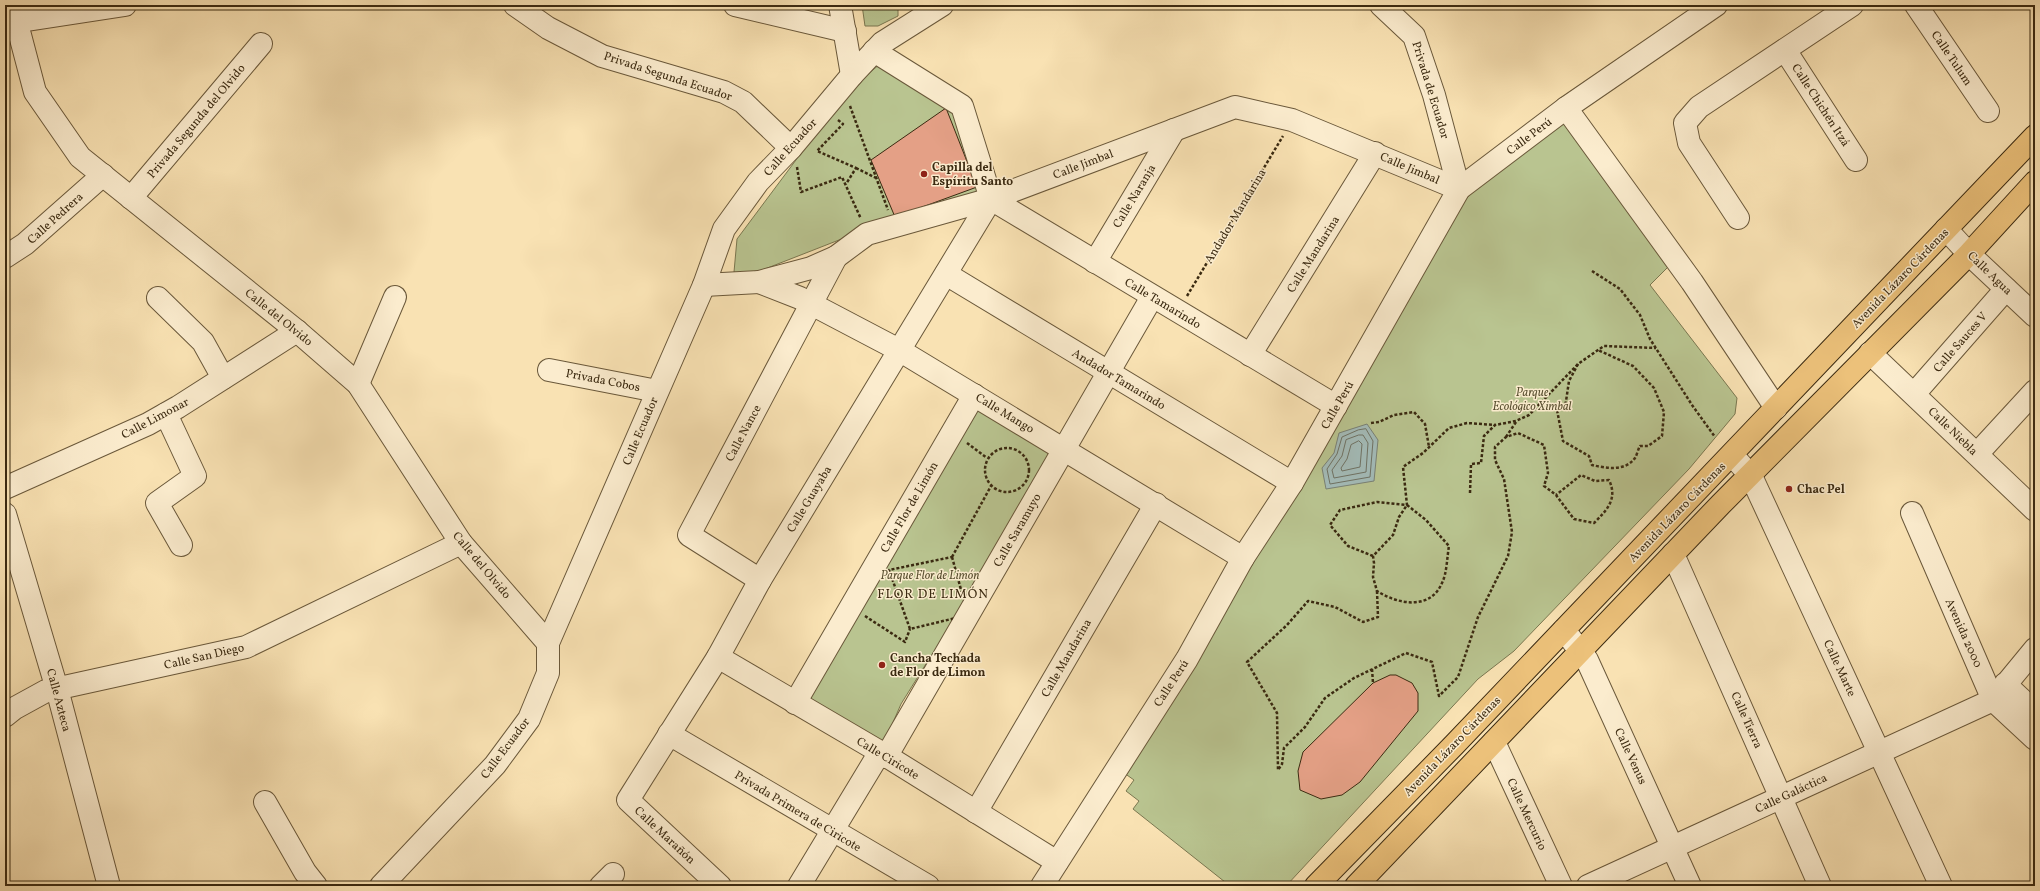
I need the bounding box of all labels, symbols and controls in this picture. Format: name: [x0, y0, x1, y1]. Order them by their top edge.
street label: Calle Tulum: [1927, 28, 1976, 89]
street label: Privada de Ecuador: [1408, 39, 1453, 141]
street label: Privada Segunda Ecuador: [601, 49, 734, 105]
street label: Privada Segunda del Olvido: [144, 61, 249, 182]
street label: Calle Chichén Itzá: [1787, 61, 1853, 150]
street label: Calle Perú: [1504, 114, 1556, 159]
street label: Calle Ecuador: [761, 115, 821, 180]
street label: Calle Jimbal: [1051, 146, 1116, 184]
street label: Calle Jimbal: [1377, 149, 1442, 189]
place label: Capilla del Espíritu Santo: [932, 160, 1013, 190]
street label: Calle Naranja: [1110, 162, 1160, 231]
street label: Andador Mandarina: [1201, 166, 1270, 267]
marker: Capilla del Espíritu Santo: [919, 169, 929, 179]
street label: Calle Pedrera: [24, 189, 87, 248]
street label: Calle Mandarina: [1284, 213, 1344, 296]
street label: Avenida Lázaro Cárdenas: [1849, 225, 1953, 332]
street label: Calle Agua: [1963, 248, 2015, 299]
street label: Calle Tamarindo: [1121, 275, 1204, 333]
street label: Calle del Olvido: [241, 285, 316, 350]
street label: Calle Sauces V: [1930, 309, 1991, 376]
street label: Andador Tamarindo: [1069, 346, 1168, 414]
street label: Privada Cobos: [564, 366, 641, 396]
street label: Calle Perú: [1318, 378, 1358, 433]
park label: Parque Ecológico Ximbal: [1492, 385, 1572, 415]
street label: Calle Mango: [972, 390, 1037, 438]
street label: Calle Limonar: [119, 394, 192, 443]
street label: Calle Ecuador: [619, 395, 662, 468]
street label: Calle Nance: [722, 402, 766, 465]
street label: Calle Niebla: [1924, 404, 1981, 459]
street label: Calle Flor de Limón: [877, 459, 942, 556]
street label: Avenida Lázaro Cárdenas: [1626, 459, 1730, 566]
street label: Calle Guayaba: [784, 463, 836, 536]
place label: Chac Pel: [1797, 482, 1845, 498]
marker: Chac Pel: [1784, 484, 1794, 494]
street label: Calle Saramuyo: [990, 491, 1045, 570]
street label: Calle del Olvido: [448, 529, 514, 603]
park label: Parque Flor de Limón: [880, 568, 980, 584]
district label: FLOR DE LIMÓN: [877, 586, 989, 604]
street label: Avenida 2000: [1941, 596, 1985, 670]
street label: Calle Mandarina: [1038, 616, 1096, 701]
street label: Calle Marte: [1819, 637, 1859, 700]
street label: Calle San Diego: [163, 640, 246, 674]
place label: Cancha Techada de Flor de Limon: [890, 651, 985, 681]
street label: Calle Perú: [1151, 657, 1193, 710]
marker: Cancha Techada de Flor de Limon: [877, 660, 887, 670]
street label: Calle Azteca: [42, 667, 74, 734]
street label: Calle Tierra: [1726, 690, 1766, 751]
street label: Avenida Lázaro Cárdenas: [1401, 693, 1505, 800]
street label: Calle Ecuador: [478, 715, 534, 782]
street label: Calle Venus: [1610, 726, 1650, 787]
street label: Calle Ciricote: [853, 734, 922, 784]
street label: Privada Primera de Ciricote: [731, 768, 864, 856]
street label: Calle Galáctica: [1753, 770, 1830, 818]
street label: Calle Mercurio: [1502, 776, 1550, 853]
street label: Calle Marañón: [630, 803, 698, 868]

